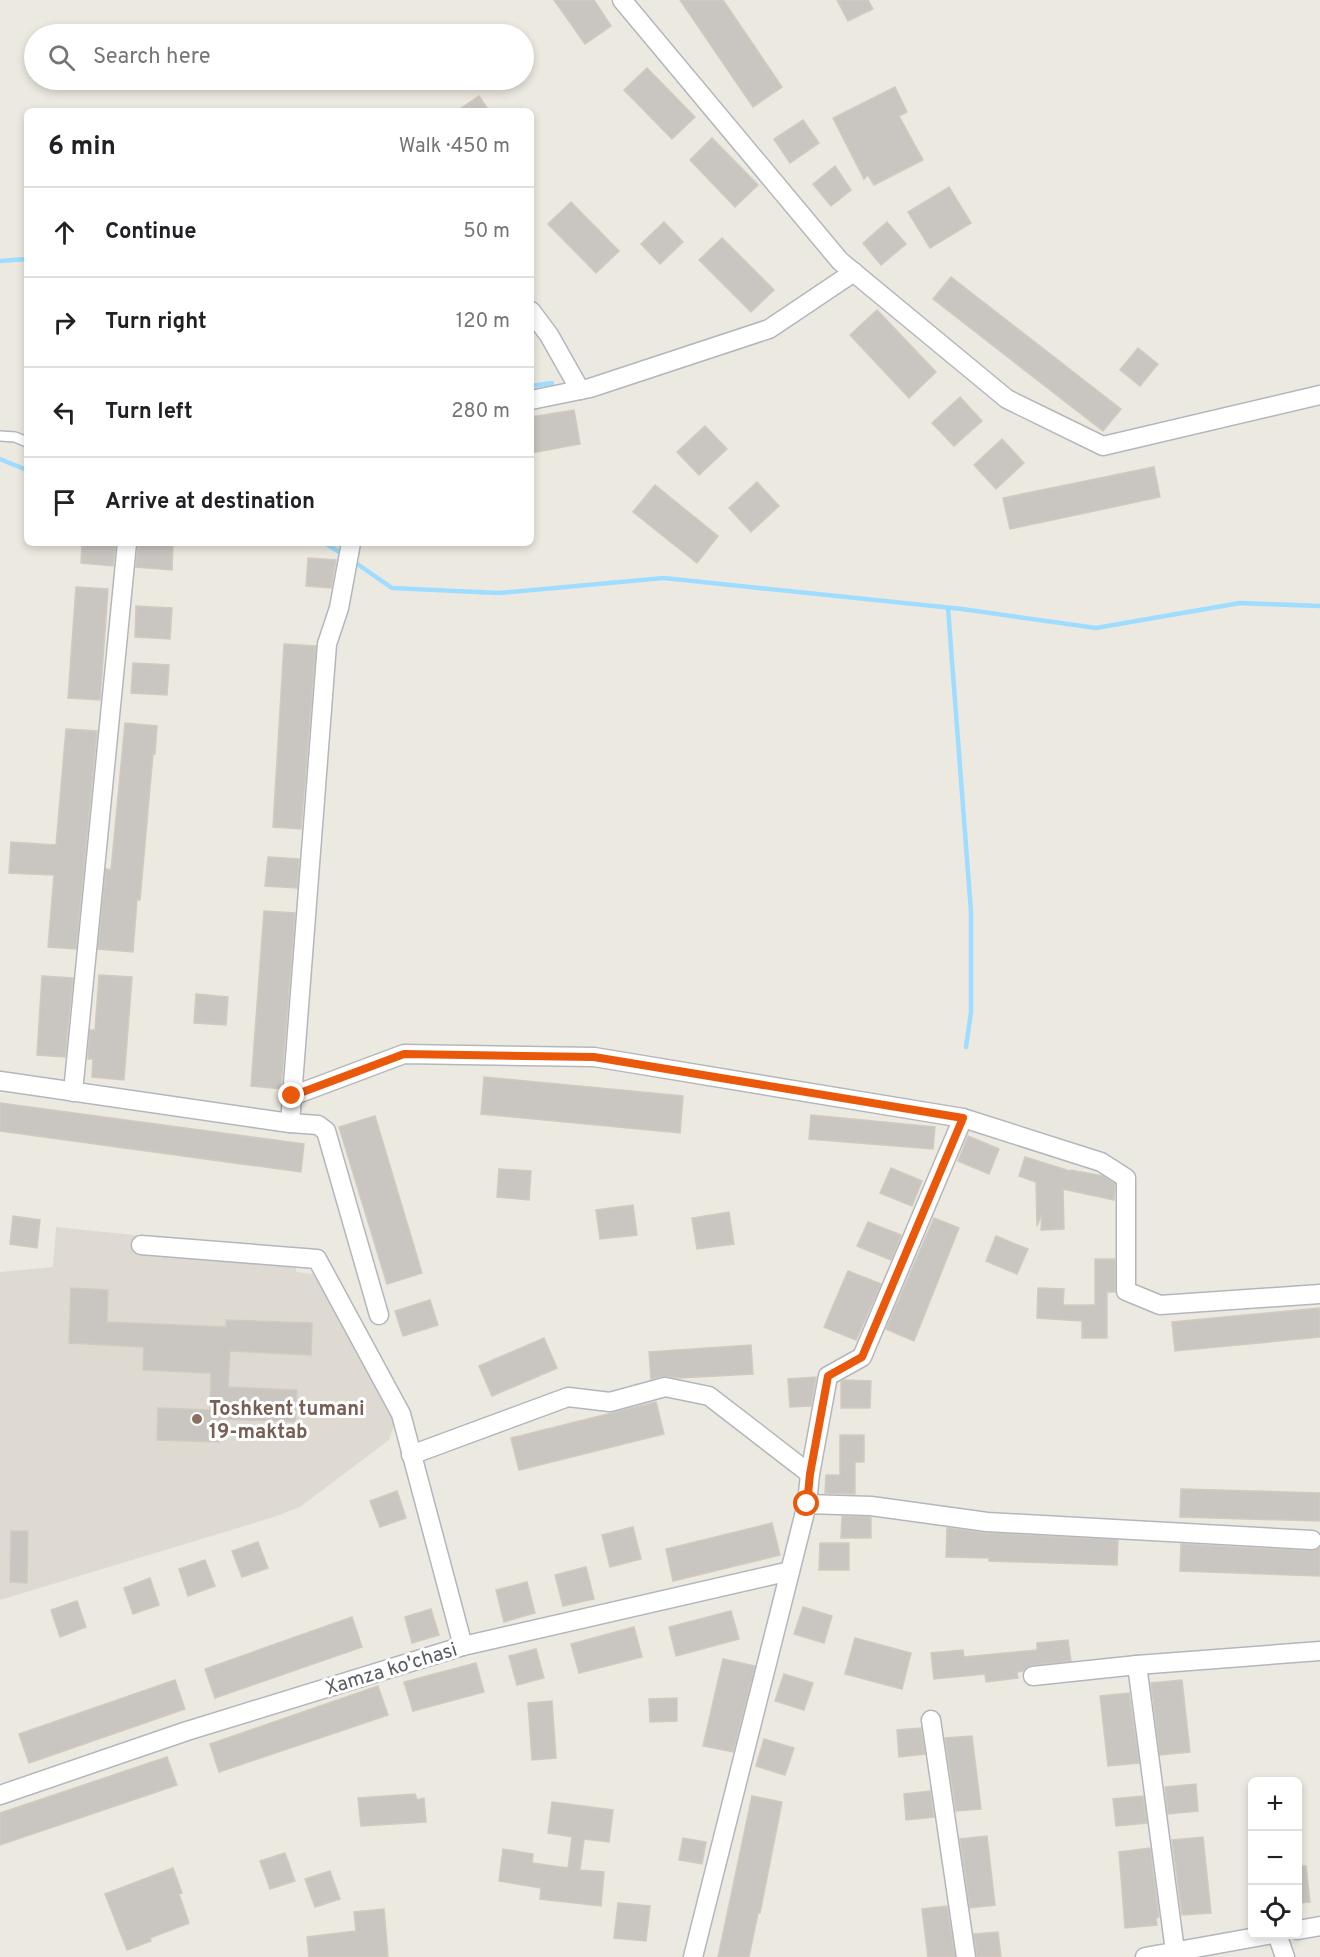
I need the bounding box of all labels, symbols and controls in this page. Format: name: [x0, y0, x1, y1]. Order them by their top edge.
search box: [24, 24, 534, 90]
icon: search: [45, 41, 78, 74]
text: Search here: [93, 44, 211, 71]
text: 6 min: [48, 131, 116, 164]
text: Walk · 450 m: [399, 134, 510, 160]
icon: ahead: [48, 216, 81, 249]
text: Continue: [105, 219, 196, 246]
text: 50 m: [463, 219, 510, 245]
icon: right: [48, 306, 81, 339]
text: Turn right: [105, 309, 207, 336]
text: 120 m: [456, 309, 510, 335]
icon: left: [48, 396, 81, 429]
text: Turn left: [105, 399, 193, 426]
text: 280 m: [451, 399, 510, 425]
icon: arrive: [48, 486, 81, 519]
text: Arrive at destination: [105, 489, 315, 516]
route end: [278, 1082, 304, 1108]
place label: Toshkent tumani 19-maktab: [209, 1397, 365, 1446]
marker: Toshkent tumani 19-maktab: [190, 1412, 204, 1426]
route start: [793, 1490, 819, 1516]
street label: Xamza ko'chasi: [322, 1637, 461, 1702]
map controls: [1248, 1777, 1302, 1939]
button: +: [1248, 1777, 1302, 1831]
button: −: [1248, 1831, 1302, 1885]
button: locate: [1248, 1885, 1302, 1939]

